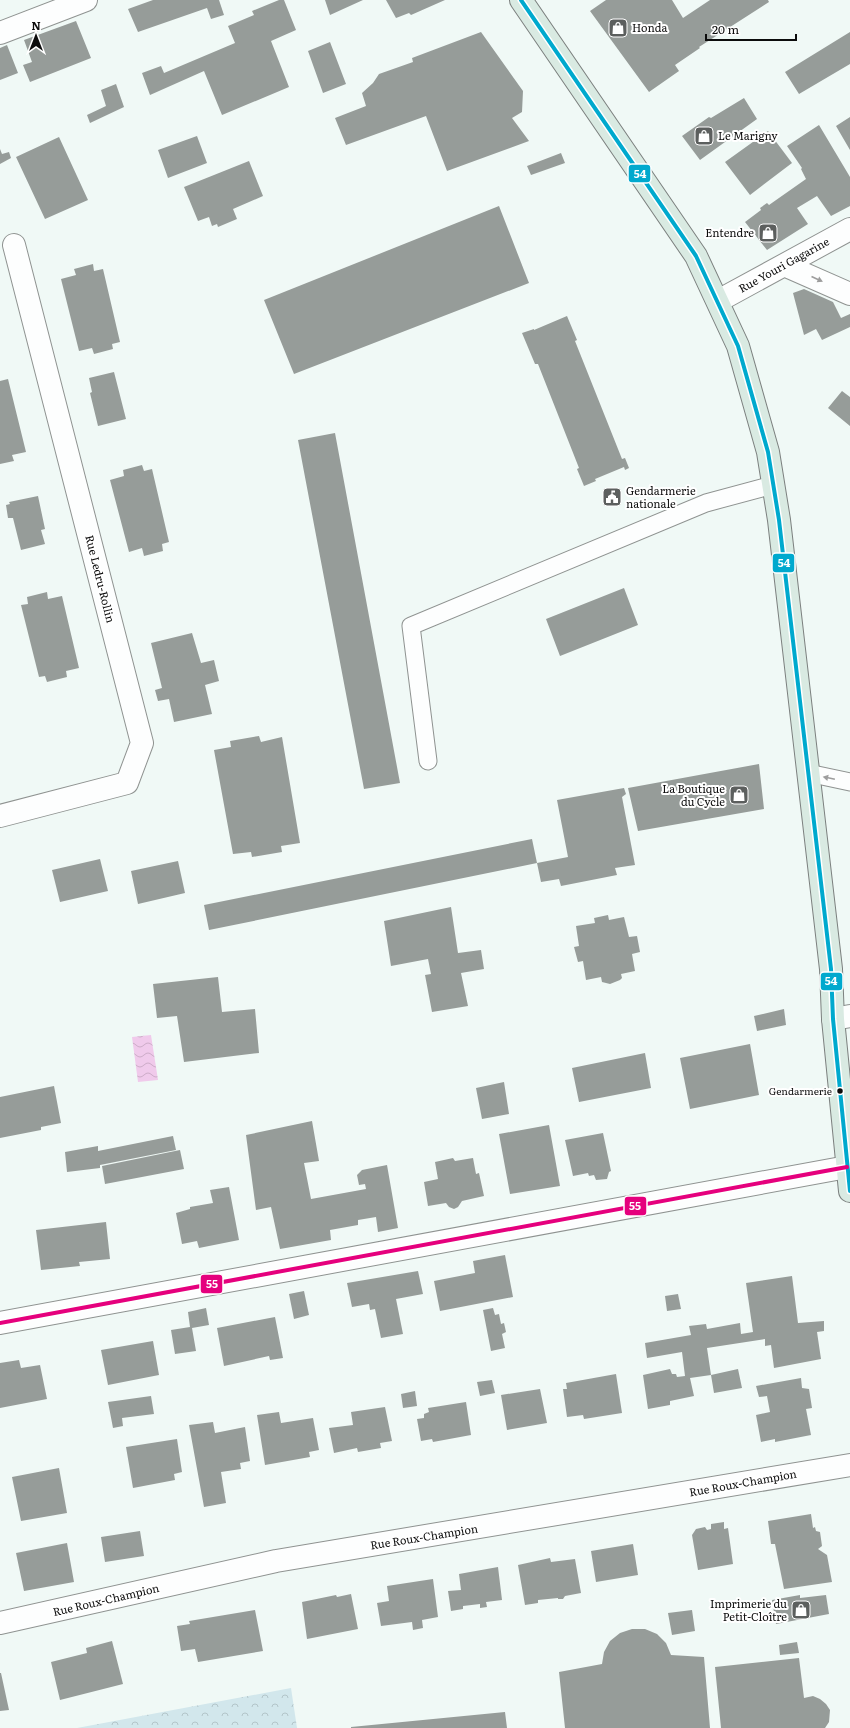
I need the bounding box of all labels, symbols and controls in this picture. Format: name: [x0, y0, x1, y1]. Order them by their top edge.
north arrow: [16, 16, 56, 56]
scale bar: [706, 16, 796, 42]
text: N: [31, 17, 41, 33]
shop icon: Honda: [607, 17, 629, 39]
place label: Honda: [632, 19, 667, 35]
text: 20 m: [712, 20, 739, 38]
shop icon: Le Marigny: [693, 125, 715, 147]
place label: Le Marigny: [718, 127, 778, 143]
line badge: 54: [628, 164, 651, 183]
text: 54: [634, 165, 647, 181]
shop icon: Entendre: [757, 222, 779, 244]
place label: Entendre: [705, 224, 754, 240]
street label: Rue Youri Gagarine: [735, 232, 832, 296]
one-way arrow: [811, 276, 823, 282]
place label: Gendarmerie nationale: [626, 482, 696, 511]
public building icon: Gendarmerie nationale: [601, 486, 623, 508]
street label: Rue Ledru-Rollin: [82, 533, 120, 624]
line badge: 54: [772, 553, 795, 573]
text: 54: [778, 554, 791, 570]
one-way arrow: [823, 774, 835, 780]
place label: La Boutique du Cycle: [662, 780, 725, 809]
shop icon: La Boutique du Cycle: [728, 784, 750, 806]
line badge: 54: [820, 972, 843, 991]
text: 54: [825, 972, 838, 988]
place label: Gendarmerie: [769, 1083, 832, 1098]
marker: Gendarmerie: [835, 1086, 845, 1096]
line badge: 55: [624, 1196, 647, 1216]
text: 55: [629, 1197, 641, 1213]
line badge: 55: [200, 1274, 223, 1294]
text: 55: [206, 1275, 218, 1291]
street label: Rue Roux-Champion: [688, 1465, 798, 1499]
street label: Rue Roux-Champion: [369, 1520, 479, 1552]
street label: Rue Roux-Champion: [51, 1579, 161, 1619]
place label: Imprimerie du Petit-Cloître: [710, 1595, 787, 1624]
shop icon: Imprimerie du Petit-Cloître: [790, 1599, 812, 1621]

